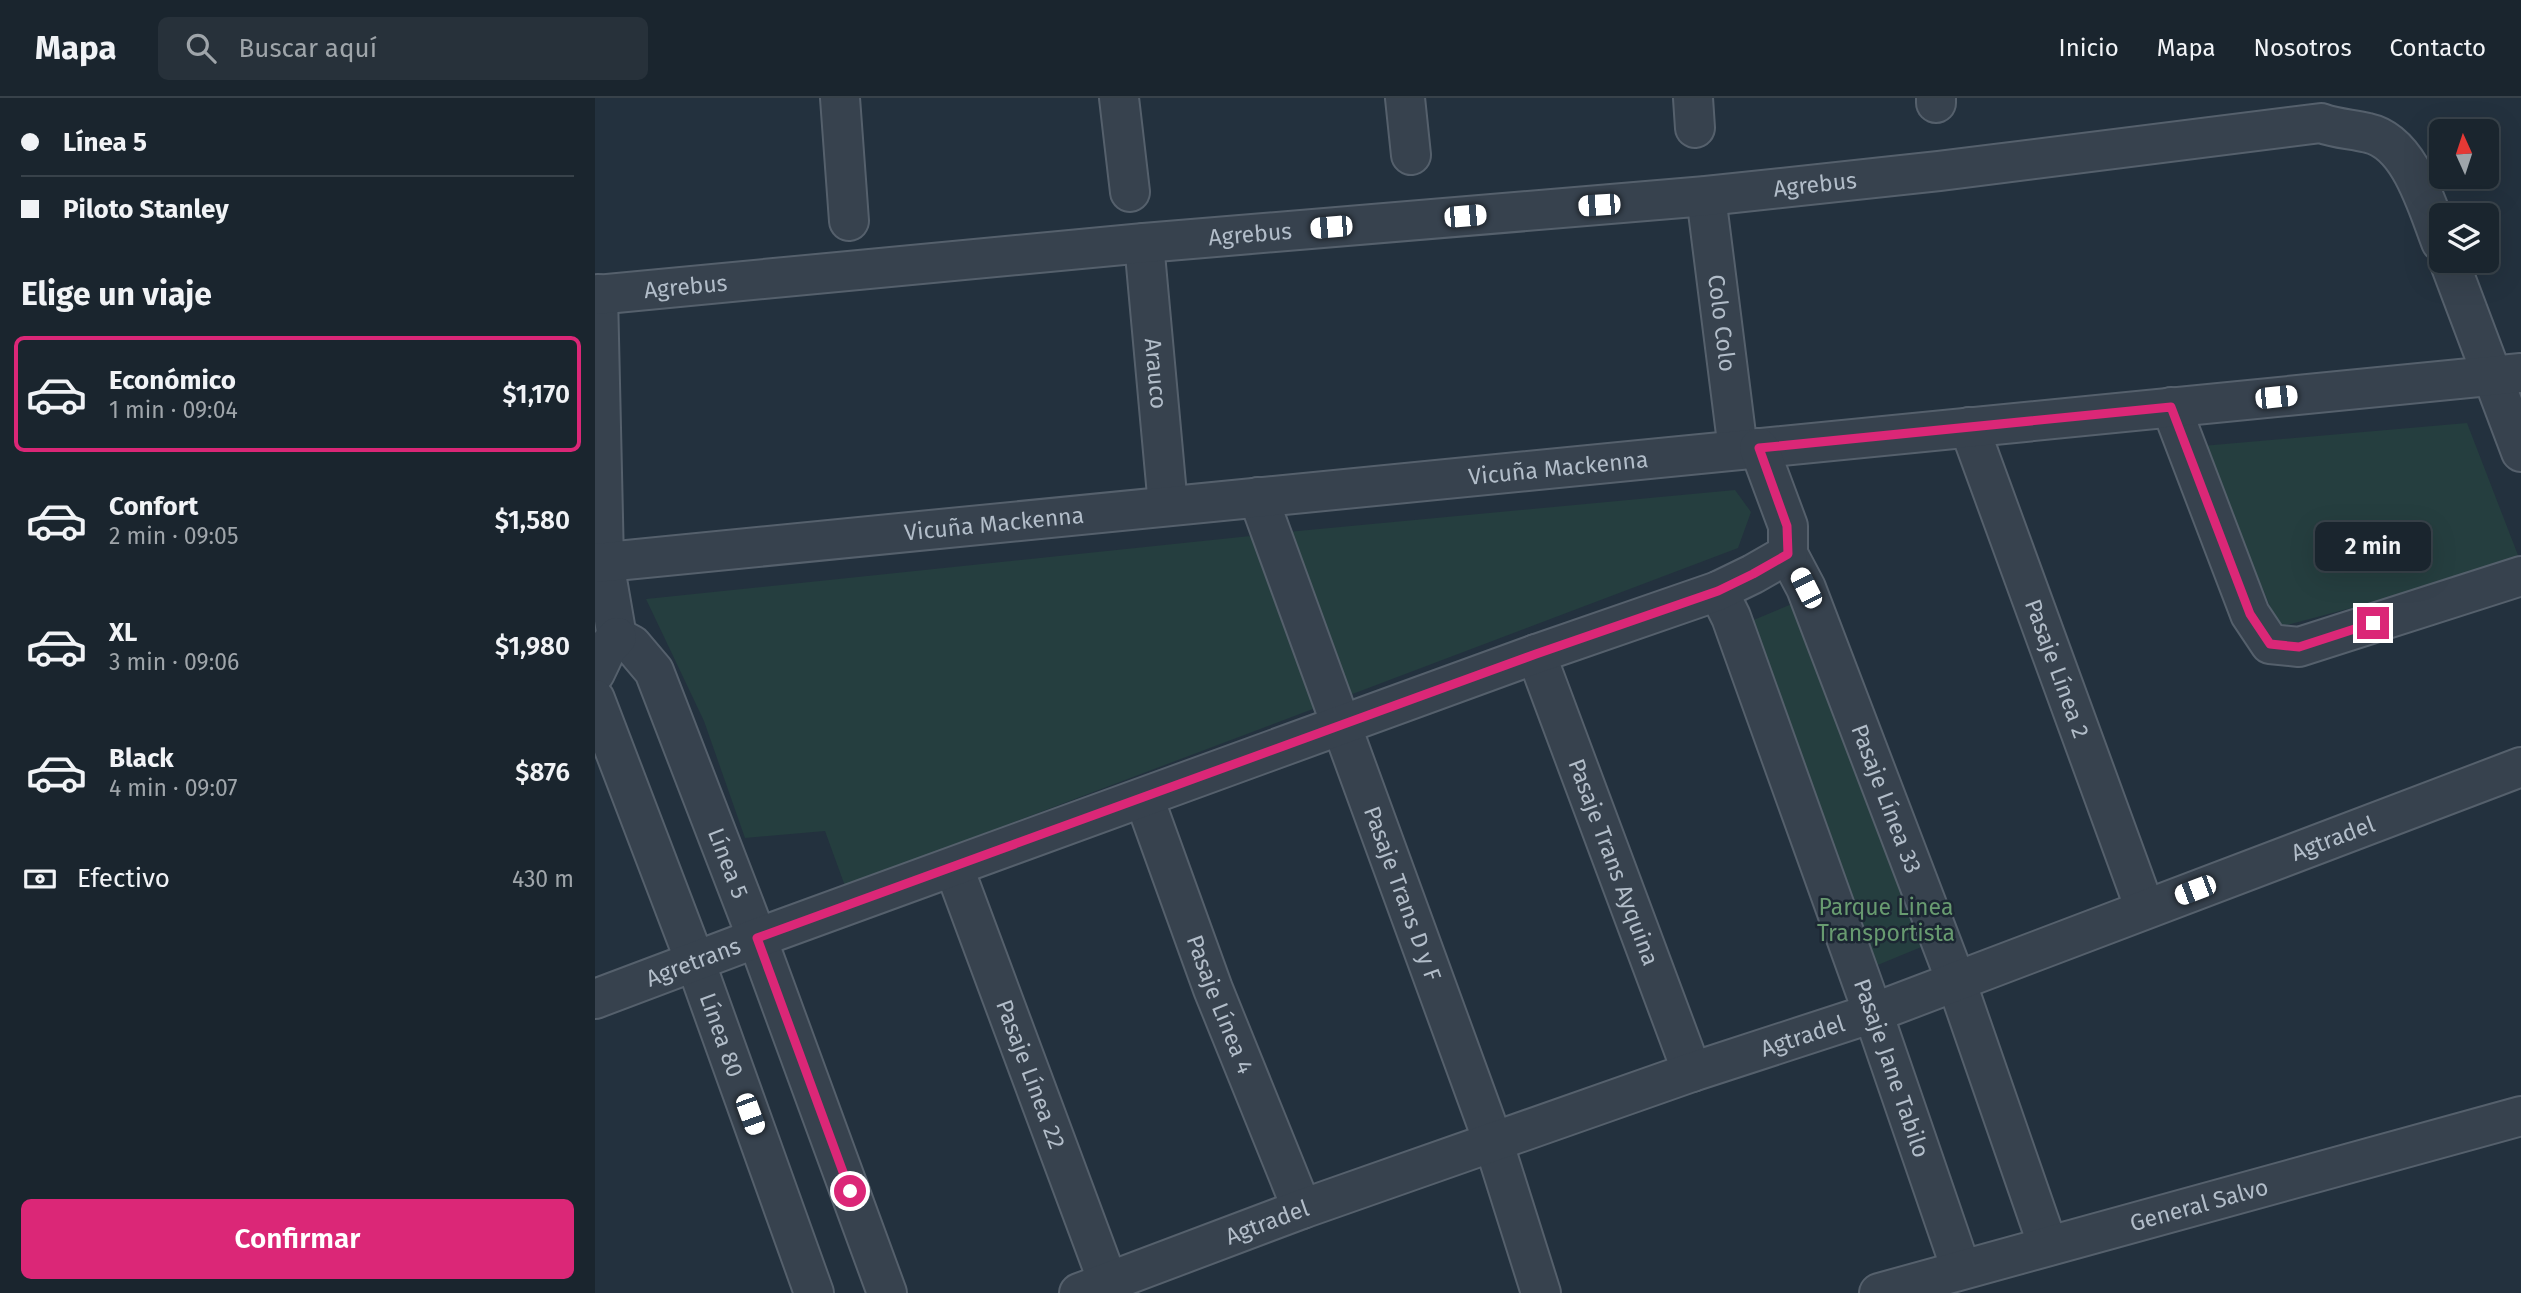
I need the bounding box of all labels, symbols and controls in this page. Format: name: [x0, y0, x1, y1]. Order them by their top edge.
search box: [158, 17, 648, 80]
text: Mapa: [35, 28, 116, 68]
icon: search: [182, 29, 220, 67]
text: Buscar aquí: [238, 33, 377, 64]
text: Inicio: [2059, 34, 2119, 62]
text: Mapa: [2157, 34, 2216, 62]
text: Nosotros: [2254, 34, 2352, 62]
text: Contacto: [2390, 34, 2486, 62]
north arrow: [2429, 119, 2499, 189]
map controls: [2429, 119, 2499, 273]
text: Línea 5: [63, 127, 147, 158]
street label: Agrebus: [1772, 166, 1858, 203]
car: [1578, 193, 1621, 217]
text: Piloto Stanley: [63, 194, 229, 225]
button: layers: [2429, 203, 2499, 273]
car: [1444, 204, 1487, 228]
car: [1310, 215, 1353, 239]
street label: Agrebus: [1207, 217, 1293, 252]
street label: Agrebus: [643, 269, 729, 304]
street label: Colo Colo: [1702, 273, 1742, 373]
text: Elige un viaje: [21, 275, 212, 313]
street label: Arauco: [1139, 337, 1173, 410]
icon: car: [25, 363, 88, 426]
text: Económico: [109, 365, 236, 396]
text: $1,170: [503, 379, 570, 410]
car: [2255, 384, 2298, 410]
text: 1 min · 09:04: [109, 396, 238, 424]
street label: Vicuña Mackenna: [1467, 445, 1650, 491]
icon: car: [25, 489, 88, 552]
text: Confort: [109, 491, 198, 522]
street label: Vicuña Mackenna: [903, 501, 1085, 546]
text: $1,580: [495, 505, 570, 536]
text: 2 min · 09:05: [109, 522, 238, 550]
callout: 2 min: [2315, 522, 2431, 570]
text: 2 min: [2345, 532, 2401, 560]
car: [1788, 565, 1825, 611]
street label: Pasaje Línea 2: [2019, 595, 2095, 742]
route end: [2357, 607, 2389, 639]
icon: car: [25, 615, 88, 678]
text: XL: [109, 617, 137, 648]
text: $1,980: [495, 631, 570, 662]
text: 3 min · 09:06: [109, 648, 239, 676]
street label: Pasaje Línea 33: [1845, 720, 1928, 877]
icon: car: [25, 741, 88, 804]
text: Black: [109, 743, 174, 774]
street label: Pasaje Trans Ayquina: [1562, 755, 1665, 969]
text: $876: [515, 757, 570, 788]
text: 4 min · 09:07: [109, 774, 238, 802]
street label: Pasaje Trans D y F: [1358, 802, 1447, 985]
street label: Agtradel: [2287, 810, 2379, 867]
street label: Línea 5: [702, 824, 754, 903]
icon: cash: [21, 860, 59, 898]
text: Efectivo: [77, 863, 170, 894]
text: 430 m: [512, 865, 574, 893]
car: [2172, 873, 2219, 907]
park label: Parque Linea Transportista: [1817, 893, 1955, 947]
street label: Agretrans: [642, 931, 745, 993]
street label: Pasaje Línea 4: [1181, 931, 1260, 1078]
street label: Pasaje Jane Tabilo: [1848, 975, 1936, 1161]
street label: Línea 80: [694, 989, 749, 1081]
street label: Pasaje Línea 22: [990, 996, 1071, 1153]
street label: Agtradel: [1757, 1009, 1849, 1063]
car: [733, 1091, 768, 1137]
street label: General Salvo: [2127, 1172, 2271, 1237]
route start: [834, 1175, 866, 1207]
street label: Agtradel: [1221, 1194, 1313, 1251]
button: Confirmar: [21, 1199, 574, 1279]

